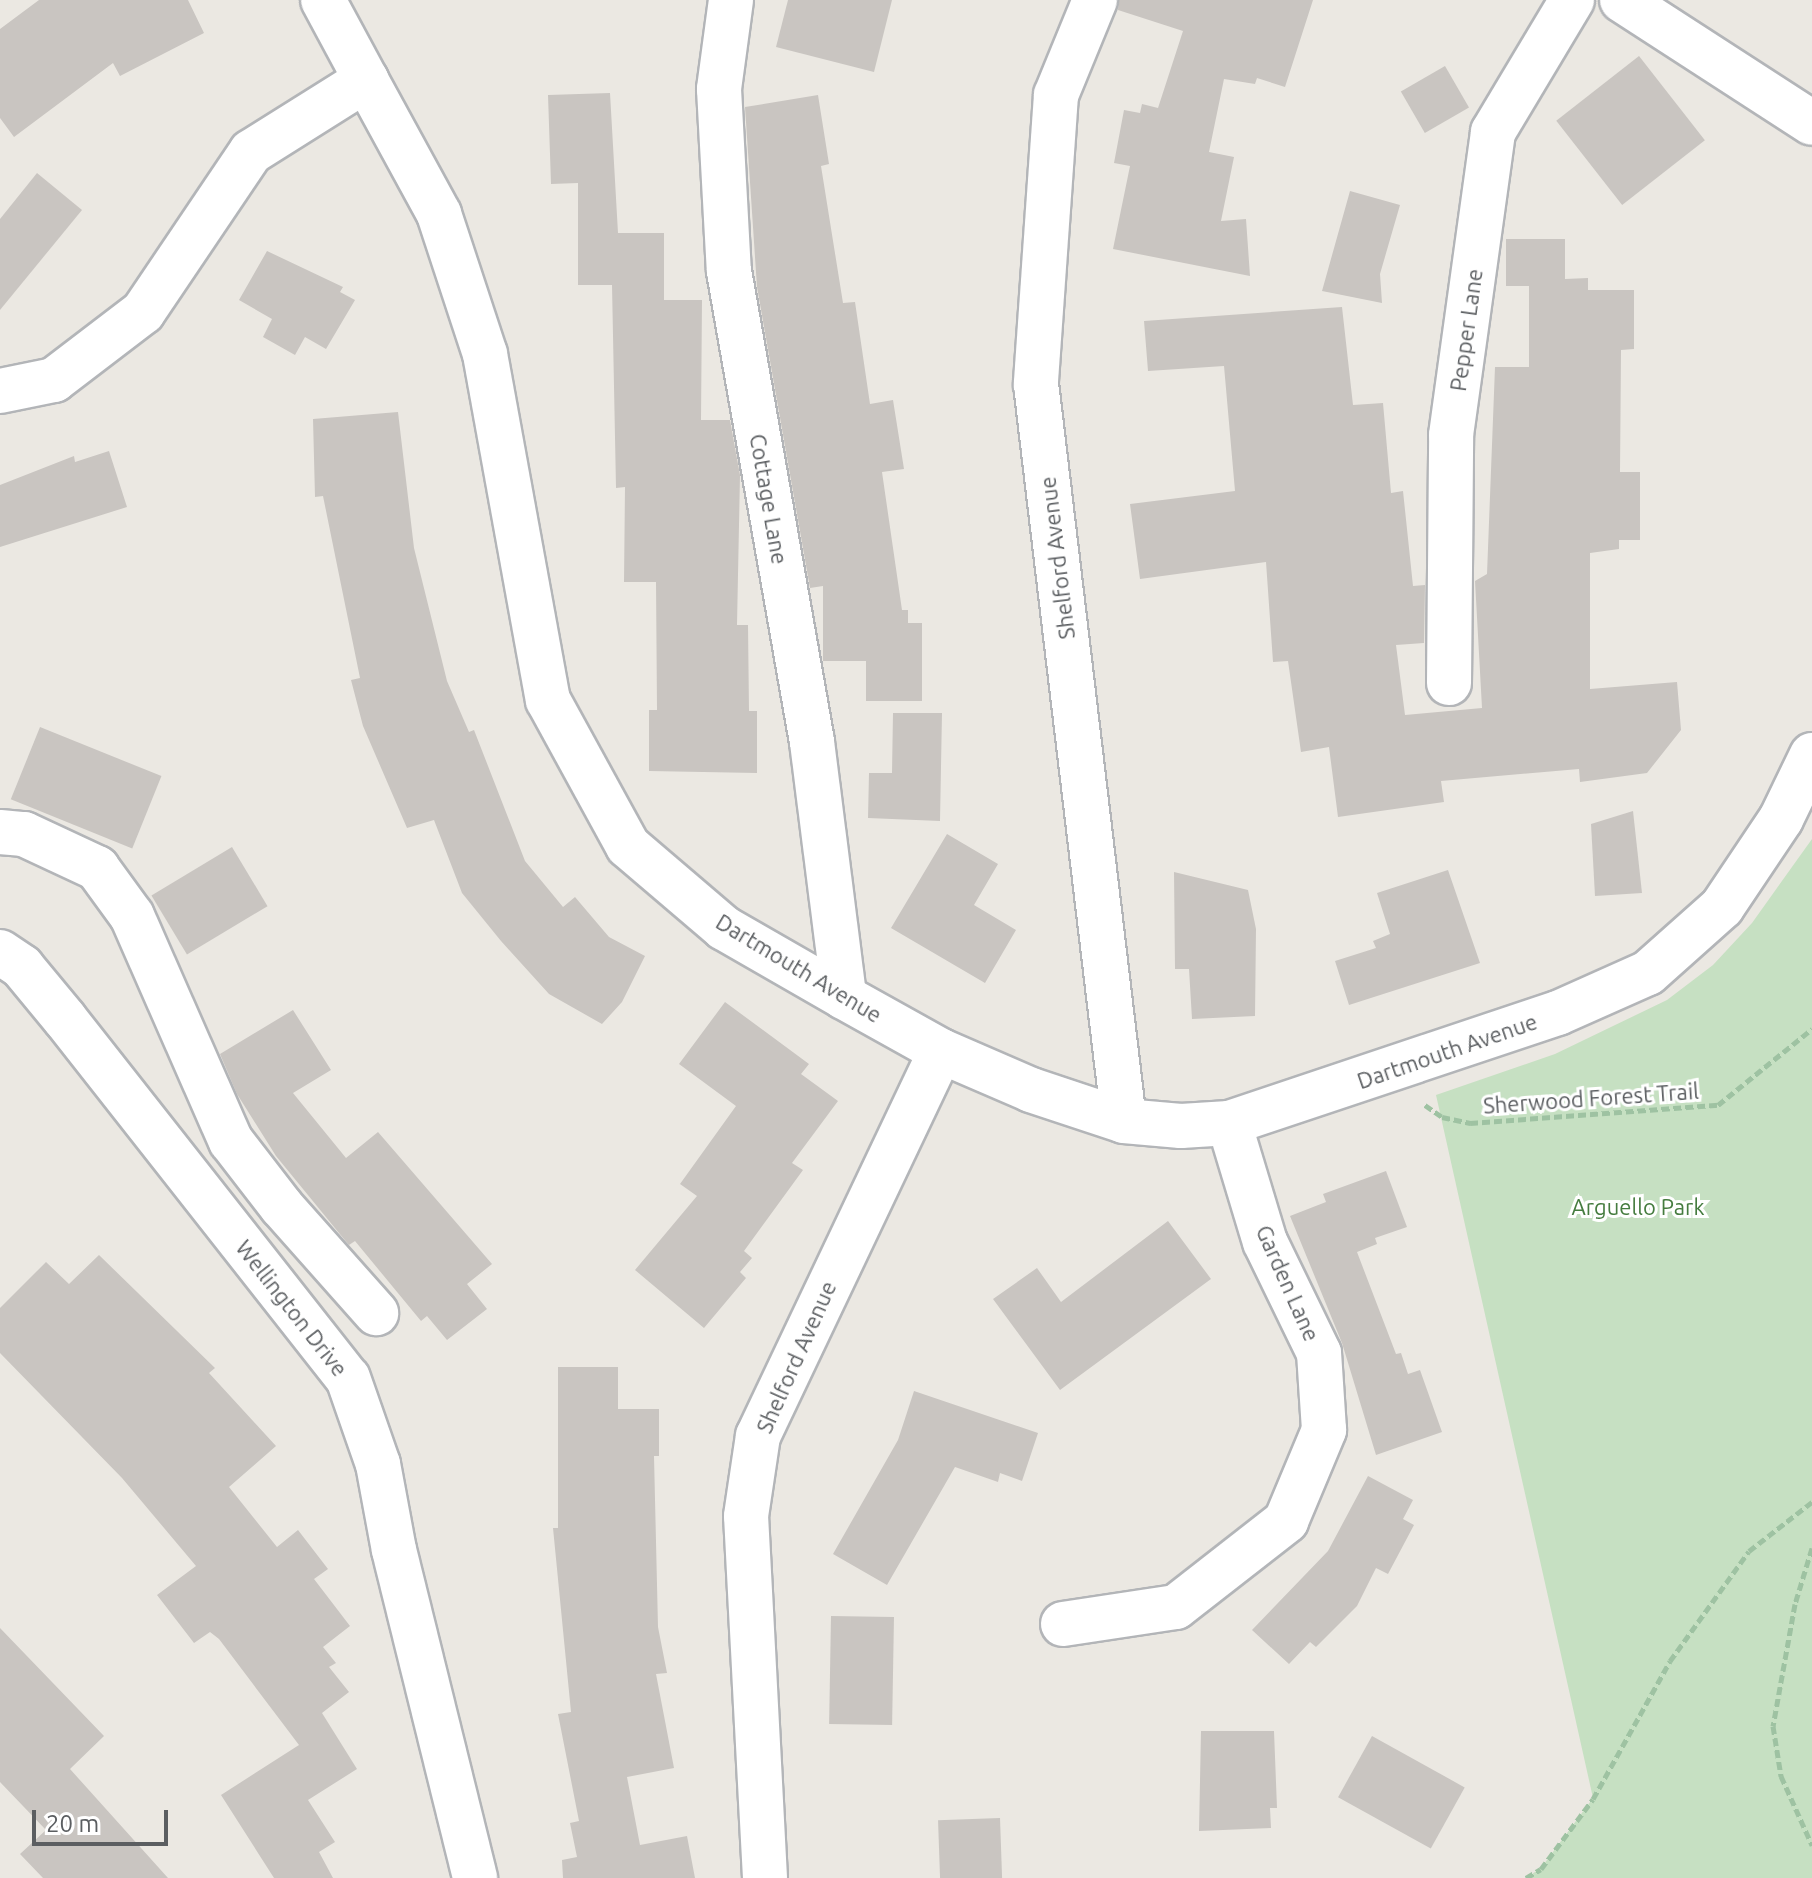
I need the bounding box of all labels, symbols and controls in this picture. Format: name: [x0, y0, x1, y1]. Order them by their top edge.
street label: Pepper Lane: [1444, 267, 1488, 393]
street label: Cottage Lane: [745, 432, 793, 566]
street label: Shelford Avenue: [1034, 475, 1080, 641]
street label: Dartmouth Avenue: [711, 908, 887, 1028]
street label: Dartmouth Avenue: [1354, 1008, 1540, 1094]
street label: Sherwood Forest Trail: [1482, 1077, 1700, 1119]
park label: Arguello Park: [1571, 1194, 1705, 1220]
street label: Garden Lane: [1251, 1221, 1325, 1345]
street label: Wellington Drive: [231, 1235, 353, 1381]
street label: Shelford Avenue: [751, 1277, 841, 1437]
scale bar: [36, 1794, 172, 1844]
text: 20 m: [46, 1810, 99, 1837]

